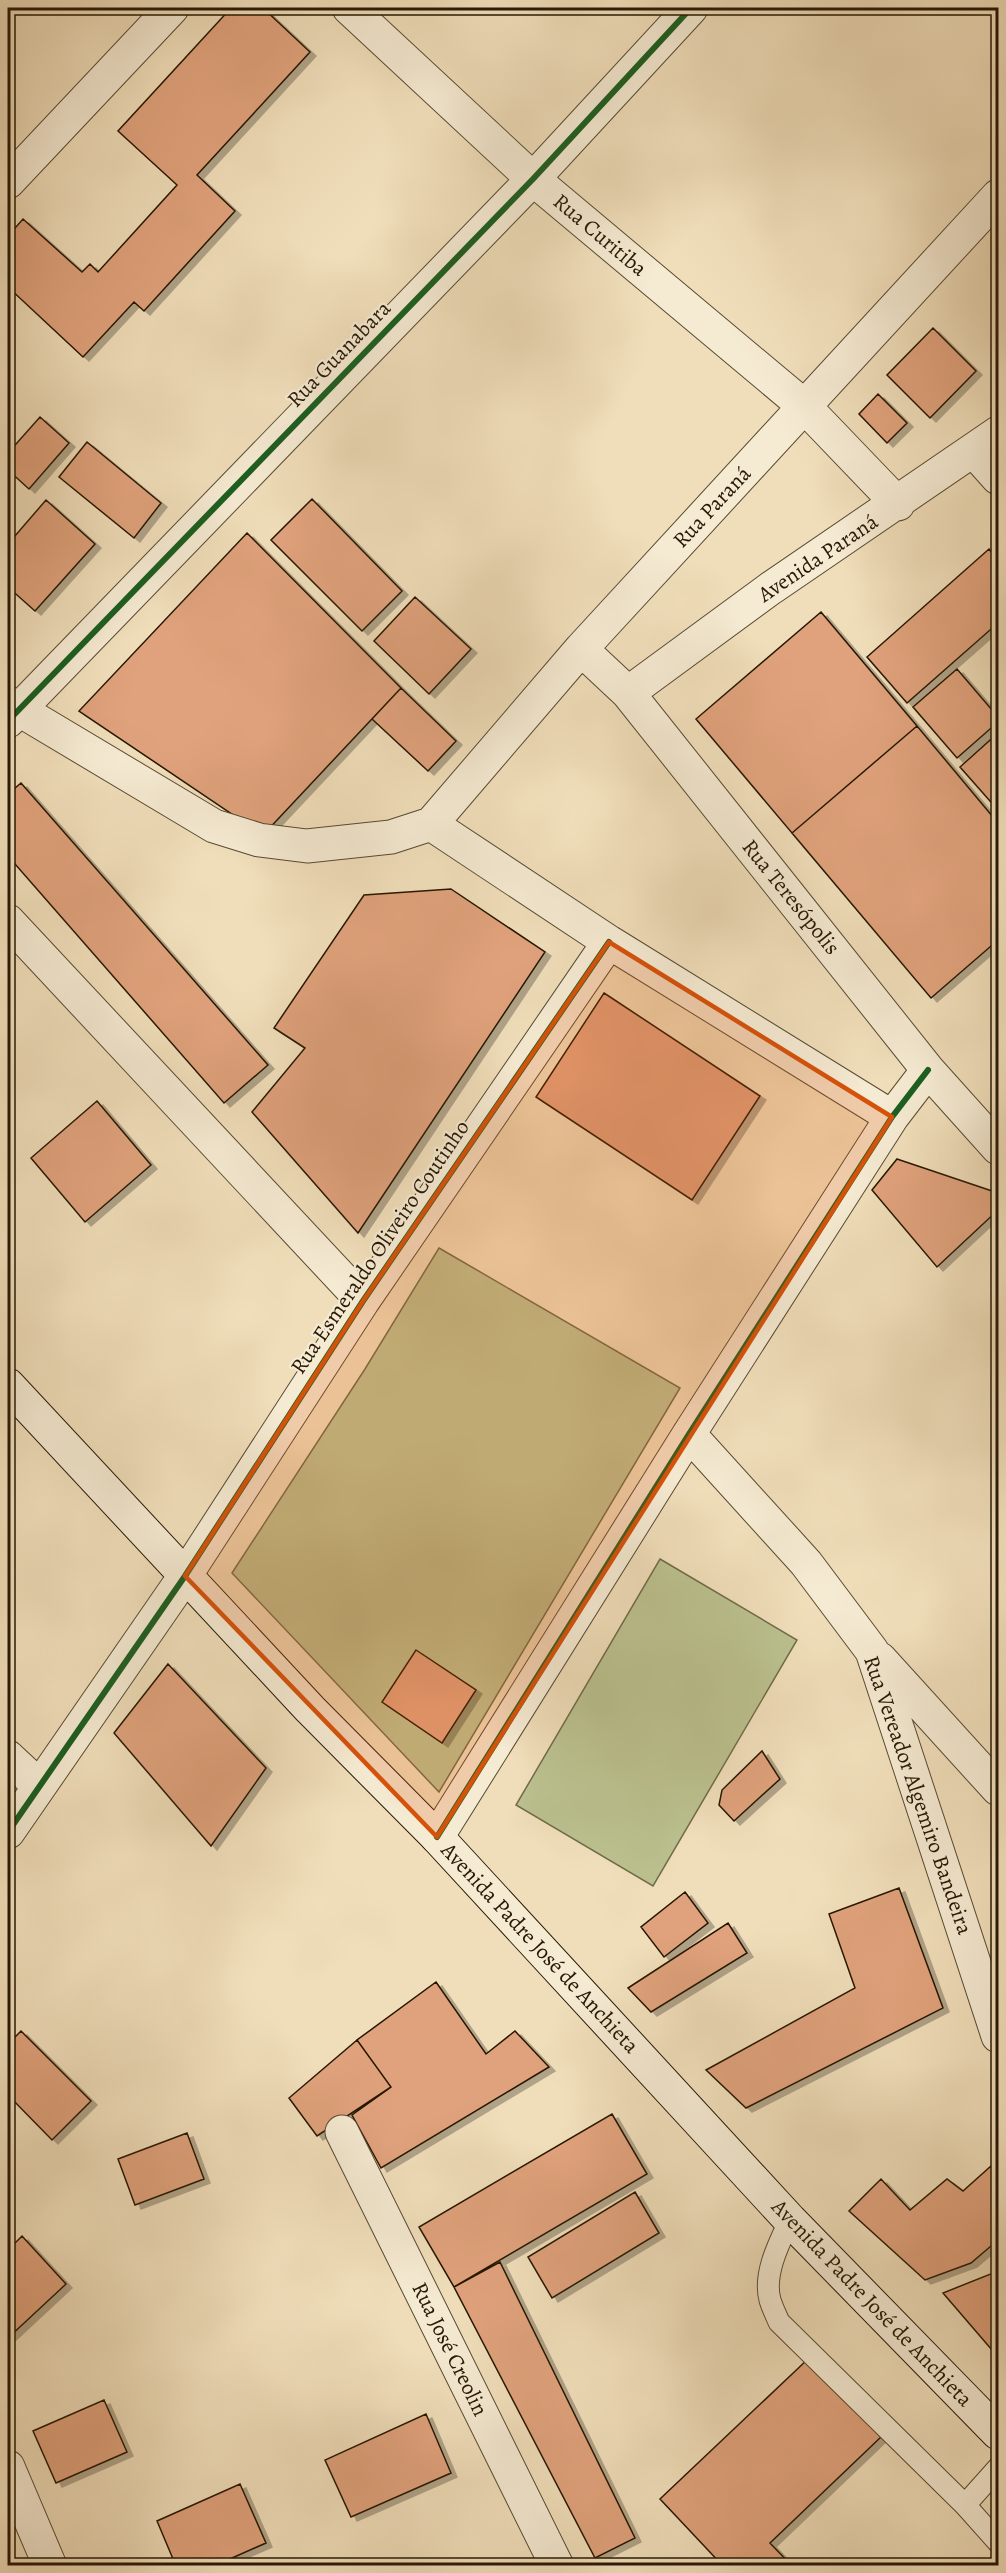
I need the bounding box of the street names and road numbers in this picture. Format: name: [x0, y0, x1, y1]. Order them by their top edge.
street label: Rua Curitiba: [547, 187, 654, 284]
street label: Rua Guanabara: [280, 293, 398, 414]
street label: Rua Paraná: [666, 459, 758, 555]
street label: Avenida Paraná: [751, 506, 885, 610]
street label: Rua Teresópolis: [735, 833, 847, 961]
street label: Rua Esmeraldo Oliveiro Coutinho: [284, 1114, 476, 1380]
street label: Rua Vereador Algemiro Bandeira: [856, 1651, 980, 1939]
street label: Avenida Padre José de Anchieta: [434, 1835, 646, 2060]
street label: Avenida Padre José de Anchieta: [764, 2192, 980, 2414]
street label: Rua José Creolin: [405, 2277, 495, 2421]

